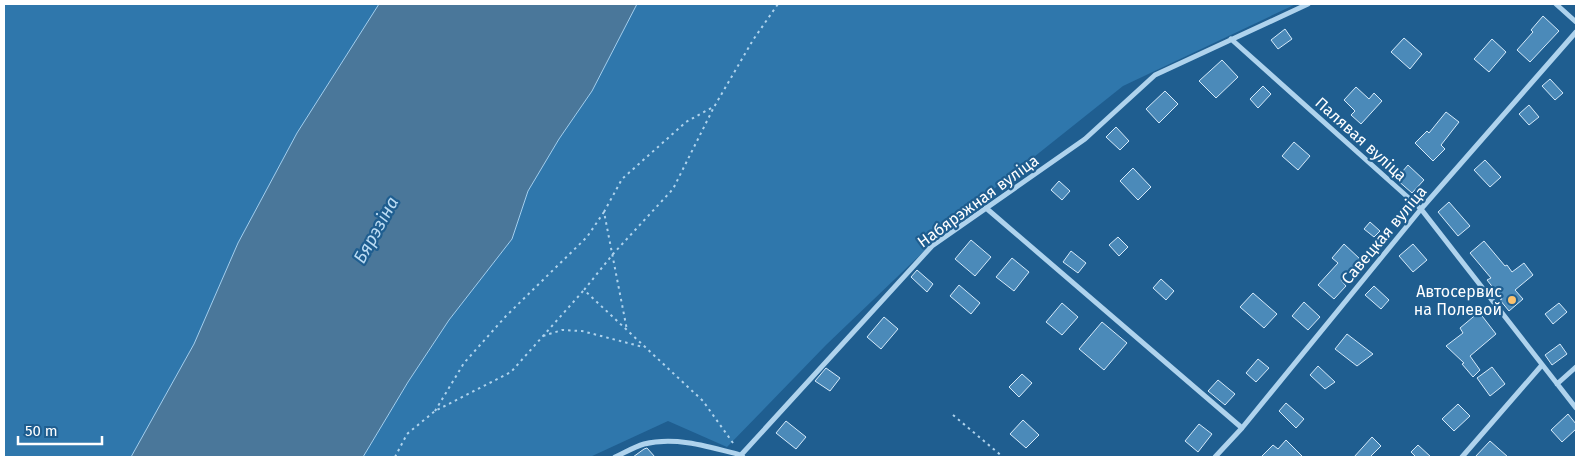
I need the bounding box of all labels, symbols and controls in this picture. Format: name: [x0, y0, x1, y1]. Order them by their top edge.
street label: Палявая вуліца: [1311, 93, 1411, 185]
street label: Набярэжная вуліца: [914, 151, 1042, 251]
street label: Савецкая вуліца: [1337, 182, 1431, 288]
water label: Бярэзіна: [349, 193, 403, 267]
place label: Автосервис на Полевой: [1414, 282, 1502, 319]
marker: Автосервис на Полевой: [1506, 294, 1518, 306]
scale bar: [18, 414, 101, 446]
text: 50 m: [25, 422, 58, 440]

